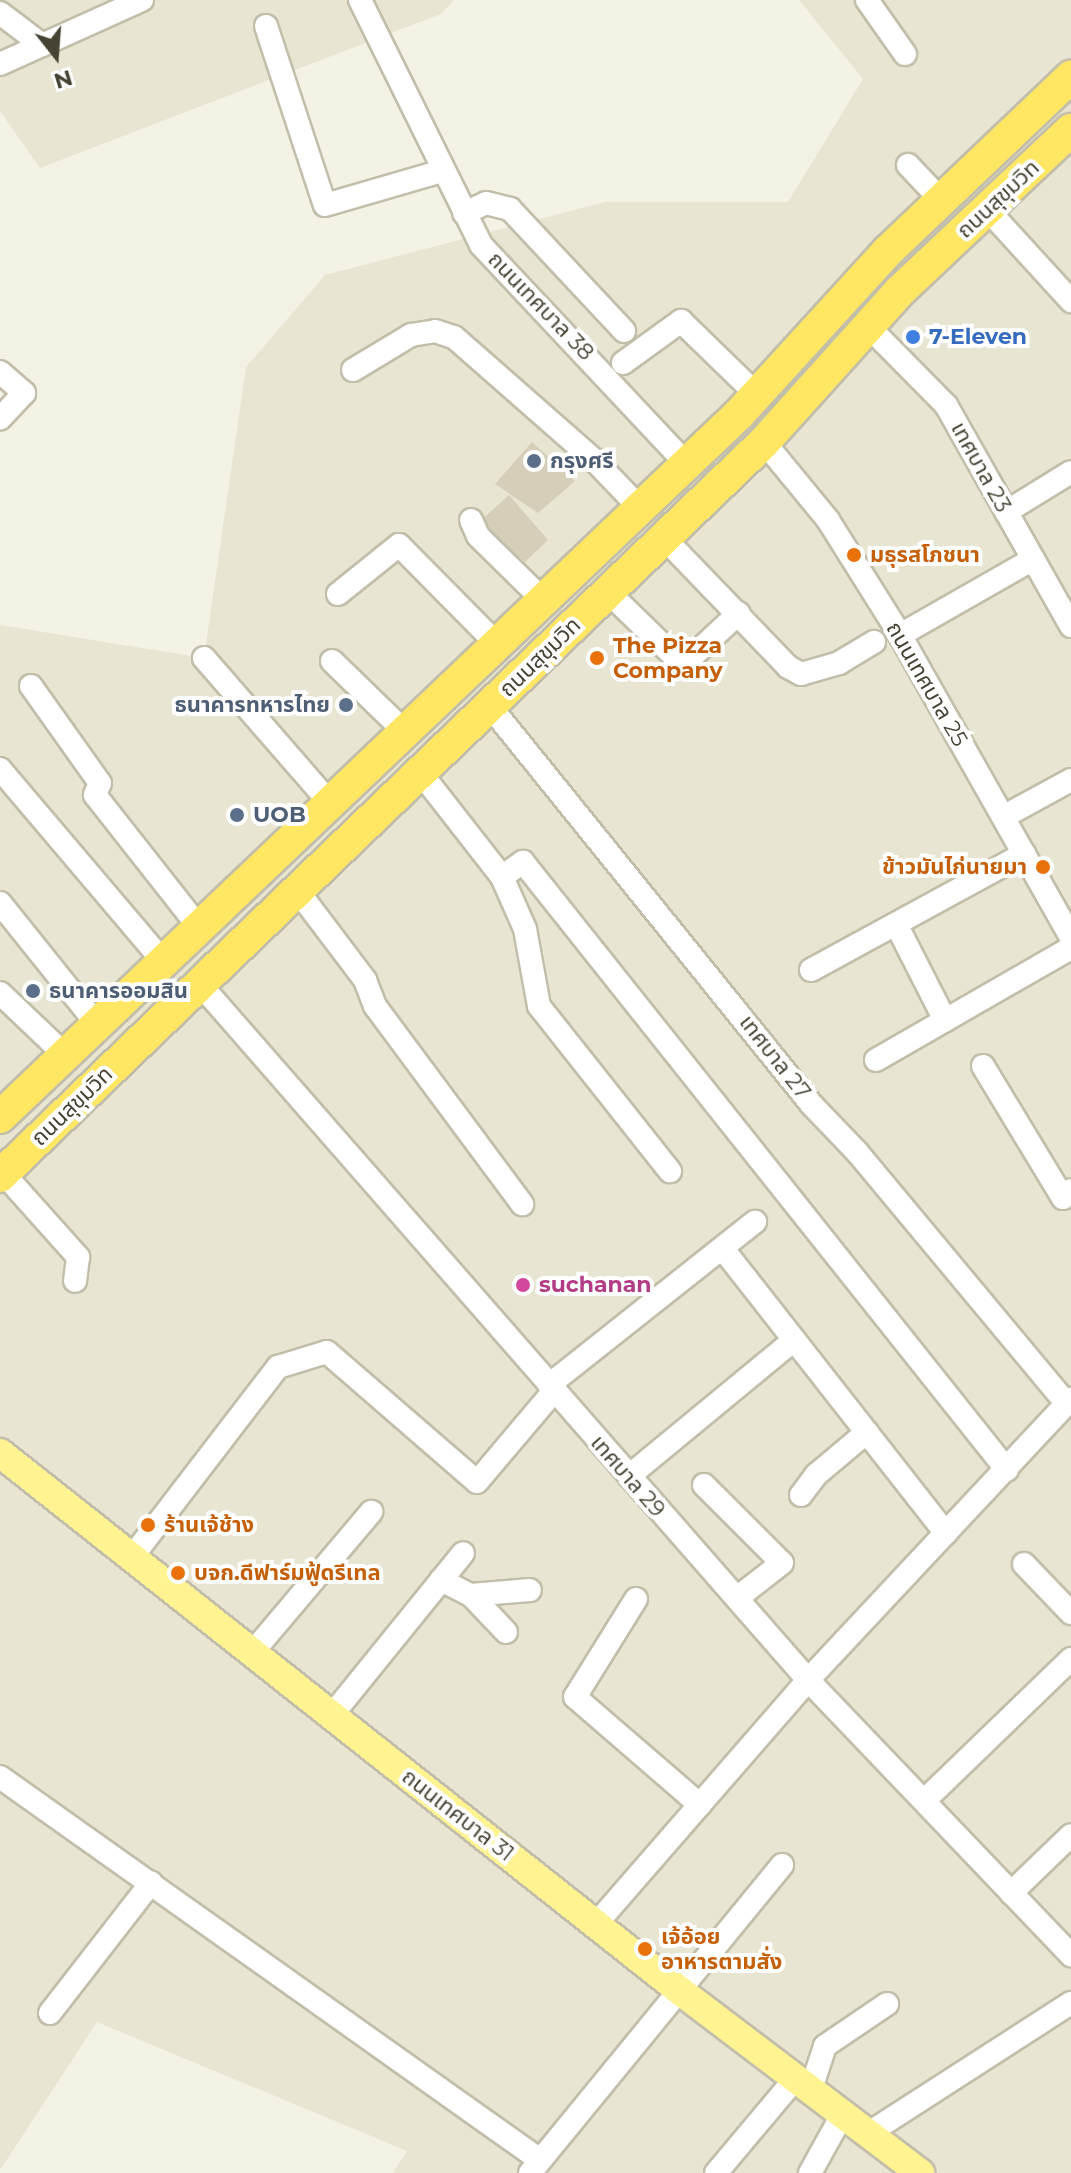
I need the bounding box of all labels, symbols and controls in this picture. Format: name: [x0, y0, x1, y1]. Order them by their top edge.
north arrow: [16, 16, 96, 96]
text: N: [51, 64, 76, 95]
street label: ถนนสุขุมวิท: [951, 154, 1045, 244]
street label: ถนนเทศบาล 38: [483, 246, 599, 366]
place label: 7-Eleven: [929, 324, 1027, 350]
marker: 7-Eleven: [904, 328, 922, 346]
street label: เทศบาล 23: [945, 417, 1017, 517]
place label: กรุงศรี: [550, 448, 614, 474]
marker: กรุงศรี: [525, 452, 543, 470]
place label: มธุรสโภชนา: [870, 542, 980, 568]
marker: มธุรสโภชนา: [845, 546, 863, 564]
street label: ถนนสุขุมวิท: [494, 612, 586, 702]
street label: ถนนเทศบาล 25: [881, 617, 973, 751]
place label: The Pizza Company: [613, 632, 723, 684]
marker: The Pizza Company: [588, 649, 606, 667]
place label: ธนาคารทหารไทย: [174, 692, 330, 718]
marker: ธนาคารทหารไทย: [337, 696, 355, 714]
place label: UOB: [253, 802, 306, 828]
marker: UOB: [228, 806, 246, 824]
place label: ข้าวมันไก่นายมา: [882, 854, 1027, 880]
marker: ข้าวมันไก่นายมา: [1034, 858, 1052, 876]
place label: ธนาคารออมสิน: [49, 978, 188, 1004]
marker: ธนาคารออมสิน: [24, 982, 42, 1000]
street label: เทศบาล 27: [734, 1010, 816, 1104]
street label: ถนนสุขุมวิท: [26, 1061, 118, 1151]
place label: suchanan: [539, 1272, 651, 1298]
marker: suchanan: [514, 1276, 532, 1294]
street label: เทศบาล 29: [585, 1430, 671, 1522]
place label: ร้านเจ้ช้าง: [164, 1512, 254, 1538]
marker: ร้านเจ้ช้าง: [139, 1516, 157, 1534]
place label: บจก.ดีฟาร์มฟู้ดรีเทล: [194, 1560, 381, 1586]
marker: บจก.ดีฟาร์มฟู้ดรีเทล: [169, 1564, 187, 1582]
street label: ถนนเทศบาล 31: [397, 1763, 519, 1867]
place label: เจ้อ้อย อาหารตามสั่ง: [661, 1923, 782, 1974]
marker: เจ้อ้อย อาหารตามสั่ง: [636, 1940, 654, 1958]

